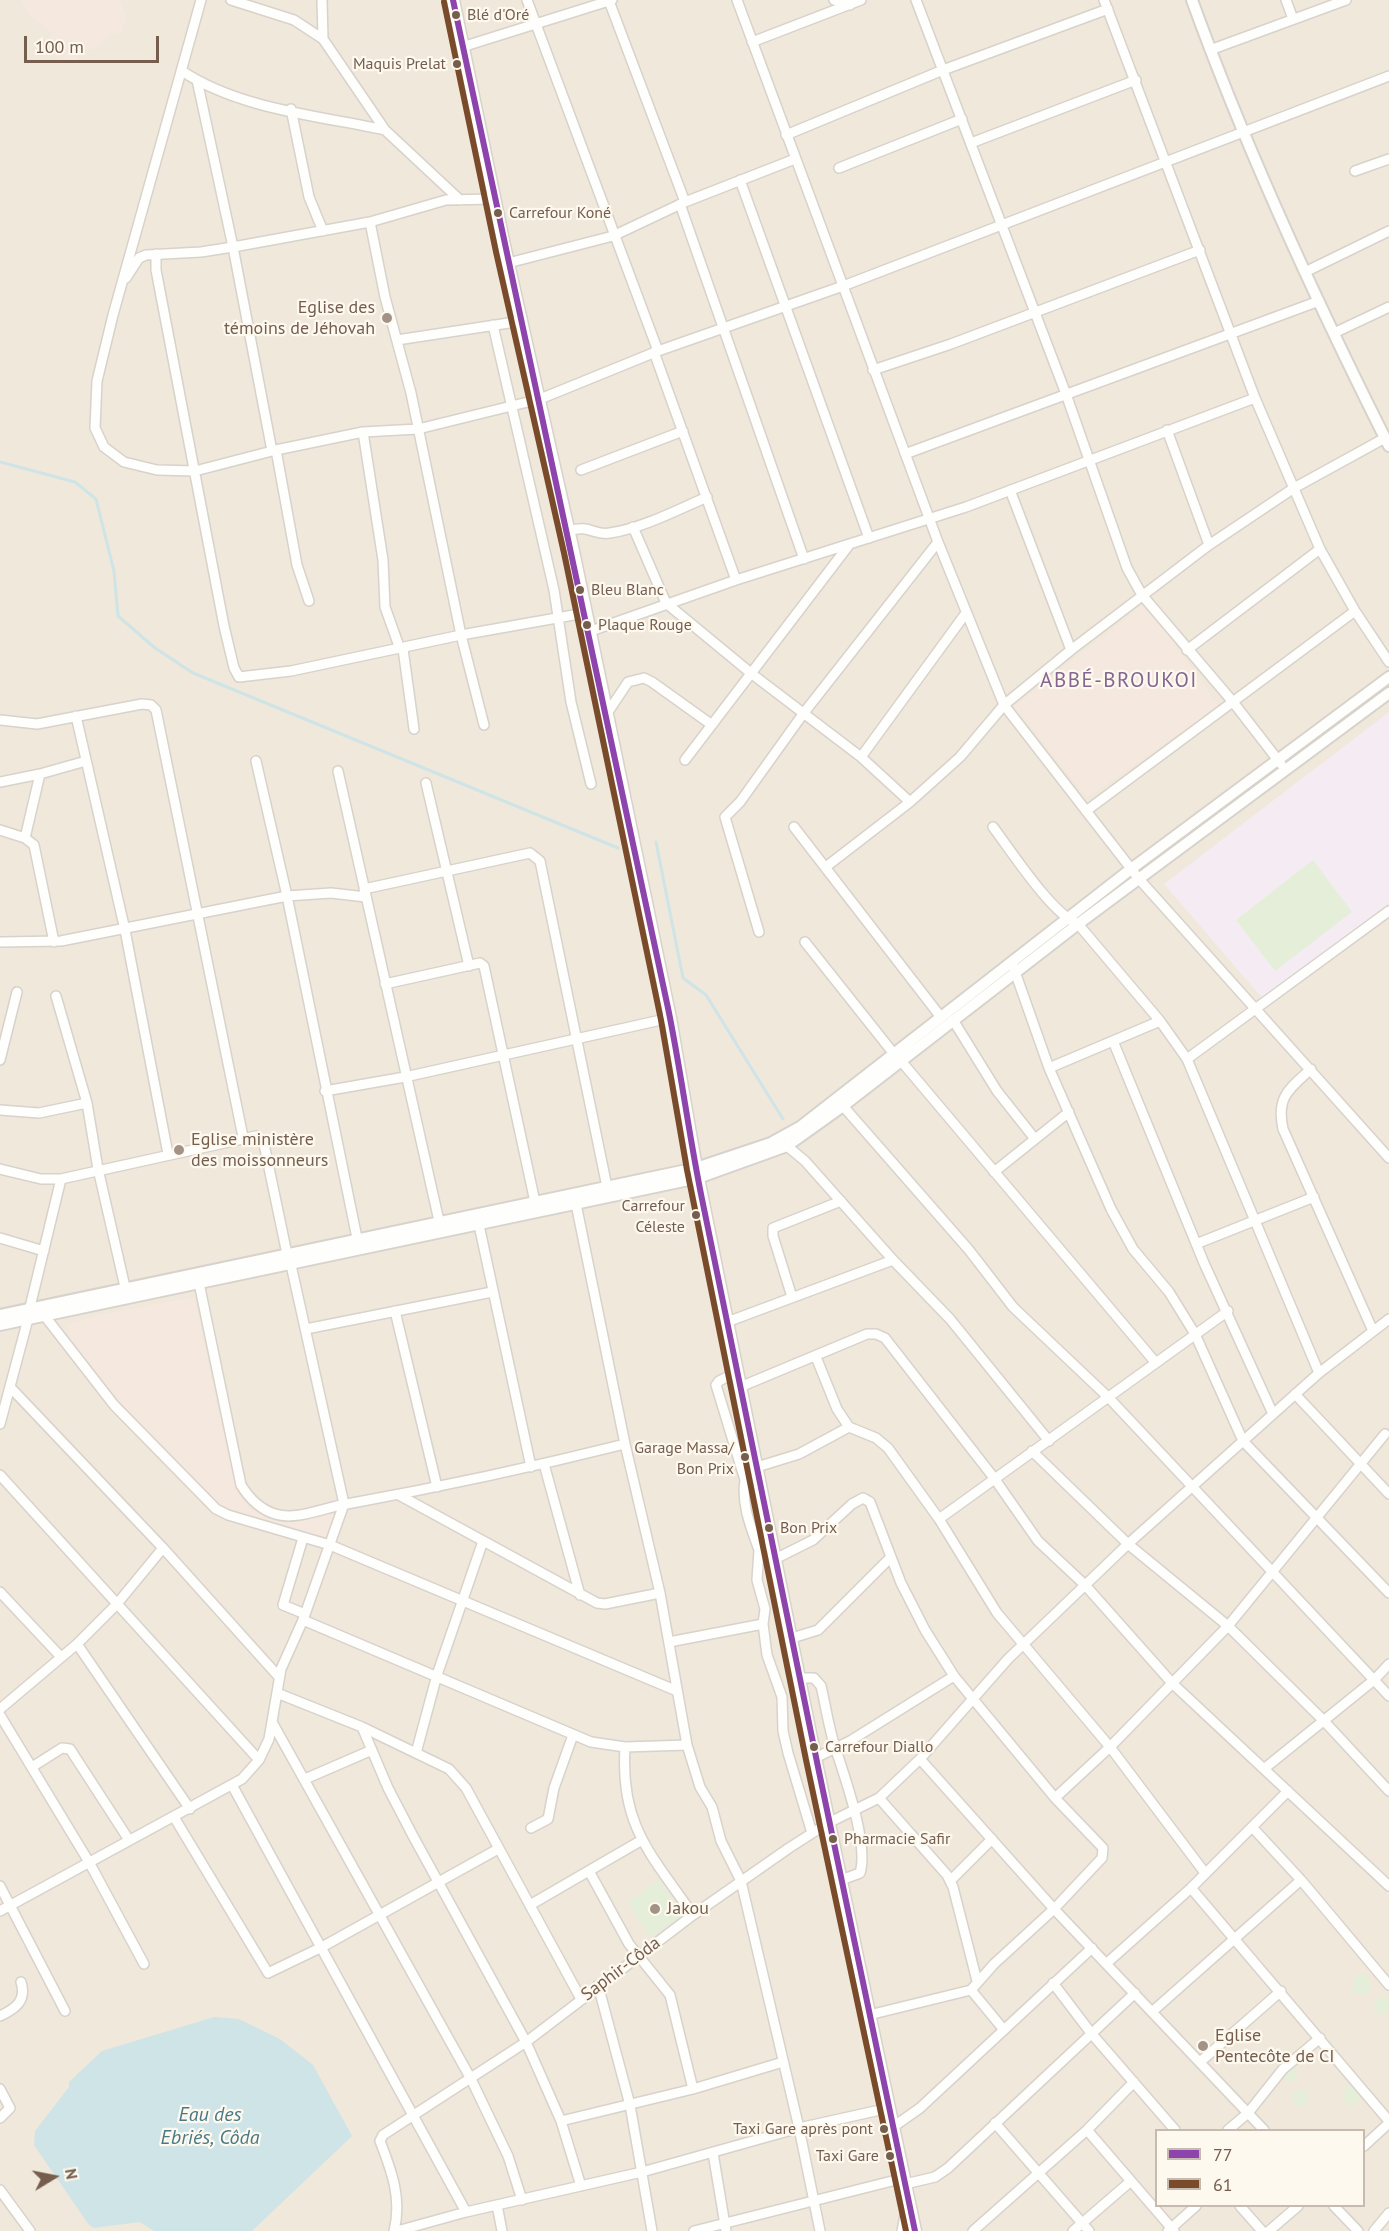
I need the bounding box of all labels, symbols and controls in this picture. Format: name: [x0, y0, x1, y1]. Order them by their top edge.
place label: Blé d'Oré: [467, 5, 529, 25]
marker: Blé d'Oré: [450, 9, 462, 21]
scale bar: [27, 24, 162, 62]
text: 100 m: [35, 35, 84, 58]
place label: Maquis Prelat: [353, 54, 446, 74]
marker: Maquis Prelat: [451, 58, 463, 70]
place label: Carrefour Koné: [509, 203, 611, 223]
marker: Carrefour Koné: [492, 207, 504, 219]
place label: Eglise des témoins de Jéhovah: [224, 297, 375, 340]
marker: Eglise des témoins de Jéhovah: [380, 311, 394, 325]
place label: Bleu Blanc: [591, 580, 664, 600]
marker: Bleu Blanc: [574, 584, 586, 596]
place label: Plaque Rouge: [598, 615, 692, 635]
marker: Plaque Rouge: [581, 619, 593, 631]
district label: ABBÉ-BROUKOI: [1040, 668, 1198, 694]
place label: Eglise ministère des moissonneurs: [191, 1129, 328, 1172]
marker: Eglise ministère des moissonneurs: [172, 1143, 186, 1157]
place label: Carrefour Céleste: [622, 1196, 685, 1234]
marker: Carrefour Céleste: [690, 1209, 702, 1221]
place label: Garage Massa/ Bon Prix: [634, 1438, 734, 1476]
marker: Garage Massa/ Bon Prix: [739, 1451, 751, 1463]
place label: Bon Prix: [780, 1518, 837, 1538]
marker: Bon Prix: [763, 1522, 775, 1534]
place label: Carrefour Diallo: [825, 1737, 933, 1757]
marker: Carrefour Diallo: [808, 1741, 820, 1753]
place label: Pharmacie Safir: [844, 1829, 950, 1849]
marker: Pharmacie Safir: [827, 1833, 839, 1845]
place label: Jakou: [667, 1898, 709, 1920]
marker: Jakou: [648, 1902, 662, 1916]
street label: Saphir-Côda: [577, 1932, 665, 2006]
place label: Eglise Pentecôte de CI: [1215, 2025, 1335, 2068]
marker: Eglise Pentecôte de CI: [1196, 2039, 1210, 2053]
water label: Eau des Ebriés, Côda: [161, 2103, 259, 2150]
place label: Taxi Gare après pont: [733, 2119, 873, 2139]
marker: Taxi Gare après pont: [878, 2123, 890, 2135]
legend: [1155, 2129, 1365, 2207]
text: 77: [1213, 2143, 1233, 2166]
place label: Taxi Gare: [816, 2146, 879, 2166]
north arrow: [24, 2147, 84, 2207]
marker: Taxi Gare: [884, 2150, 896, 2162]
text: N: [61, 2167, 82, 2181]
text: 61: [1213, 2173, 1233, 2196]

